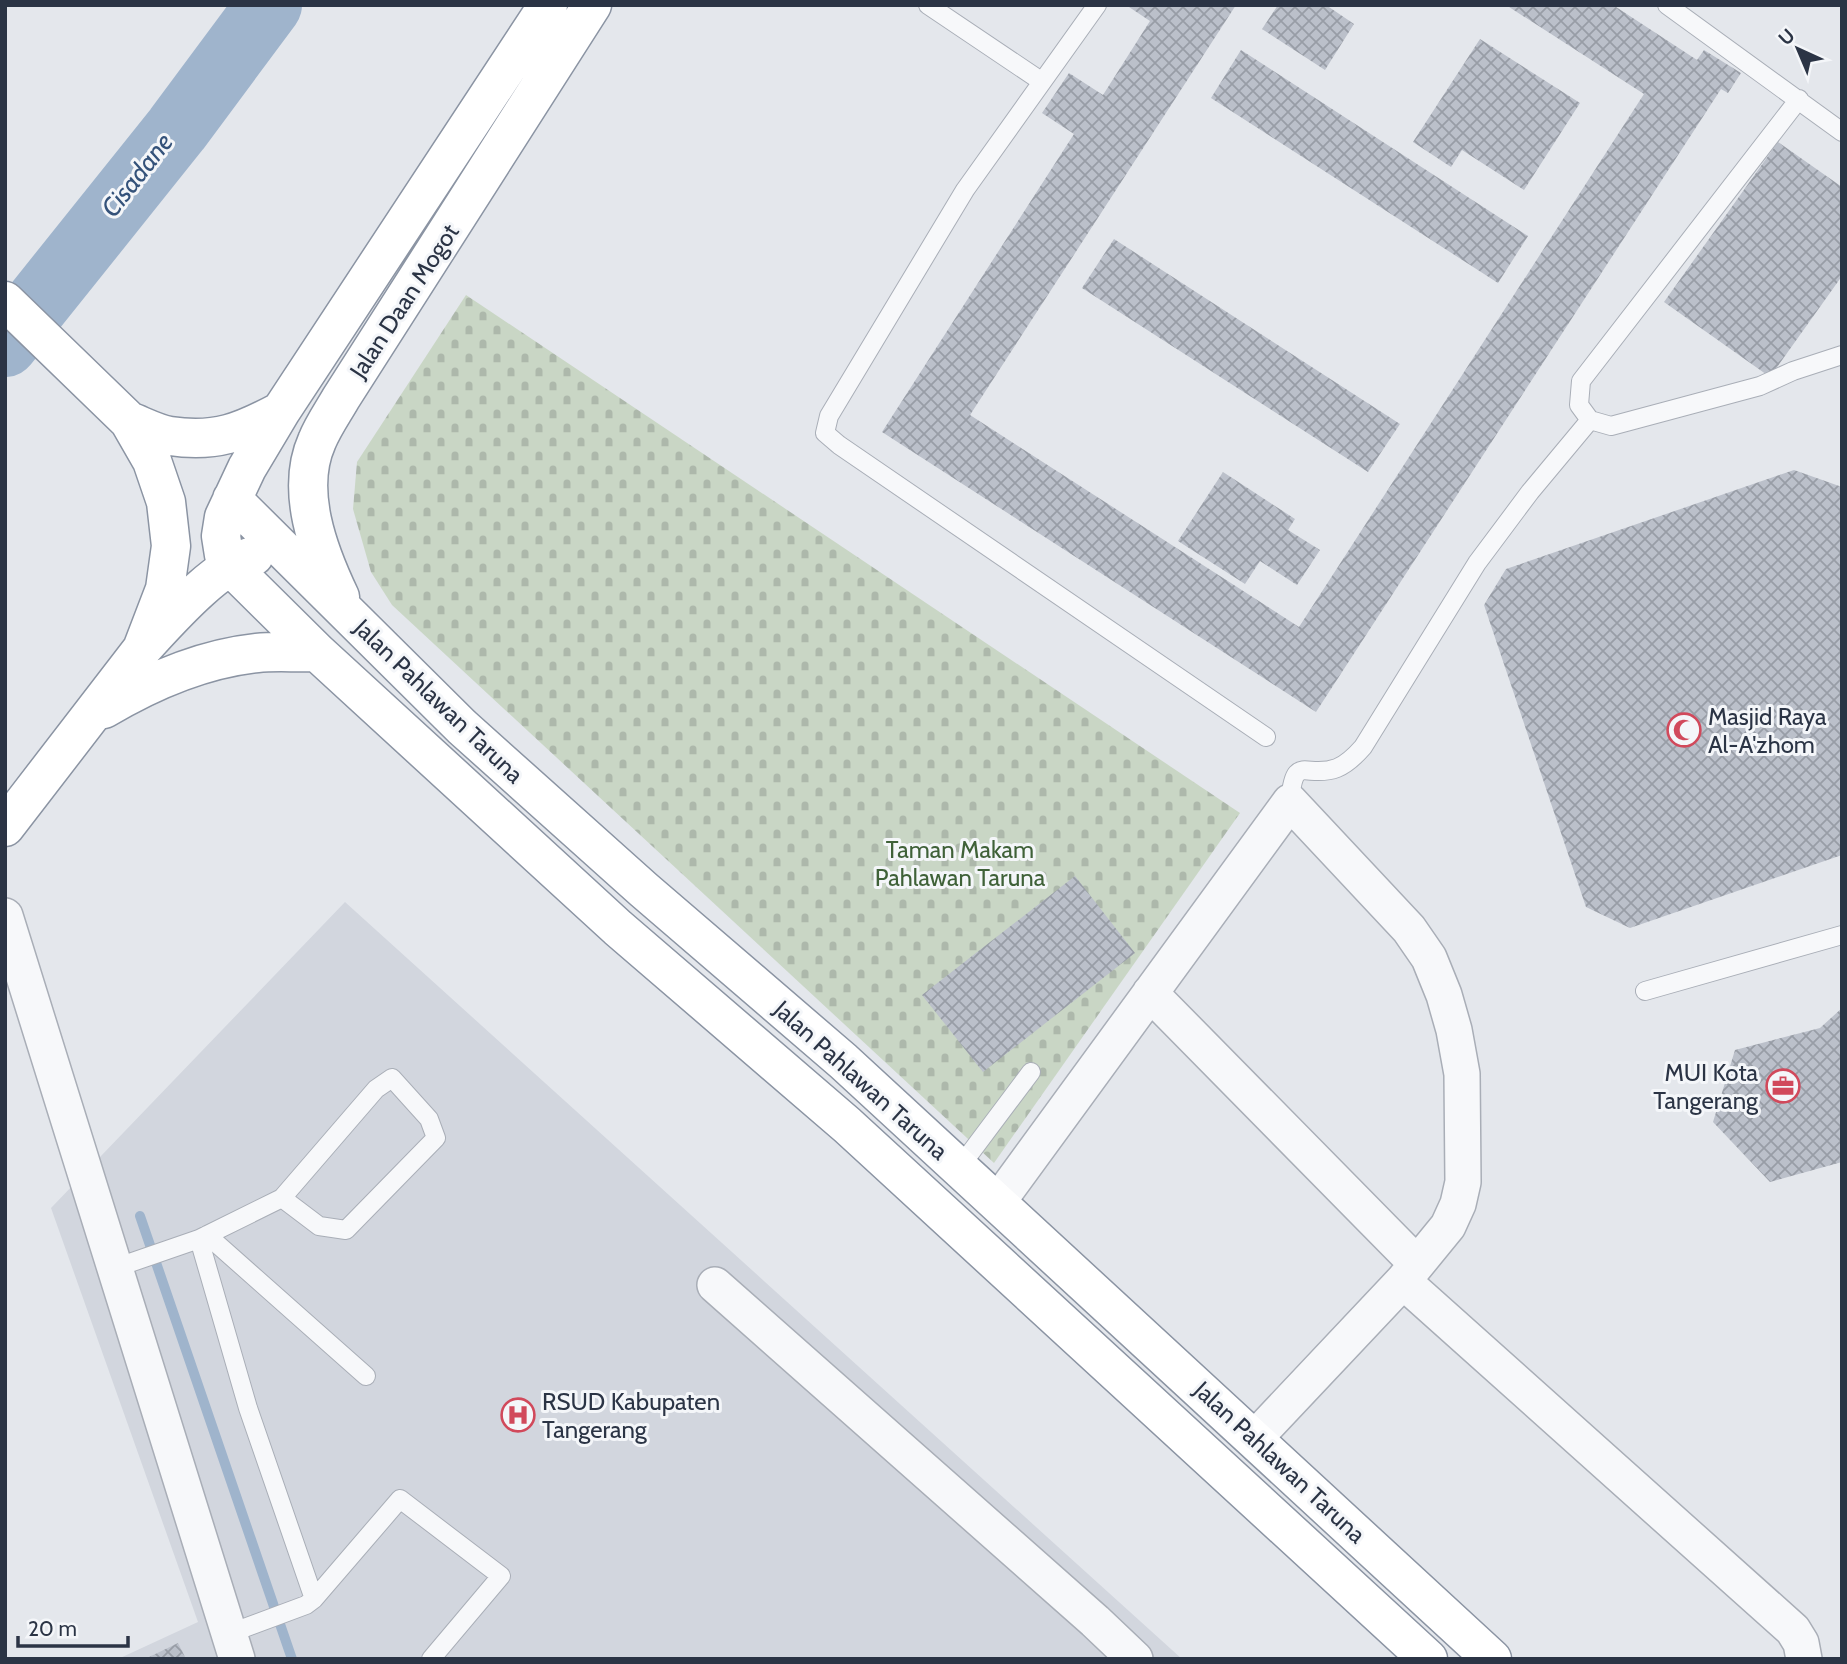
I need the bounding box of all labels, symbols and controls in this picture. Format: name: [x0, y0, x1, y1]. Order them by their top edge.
north arrow: [1763, 14, 1833, 84]
text: U: [1774, 24, 1799, 50]
water label: Cisadane: [94, 127, 180, 223]
street label: Jalan Daan Mogot: [343, 218, 465, 384]
street label: Jalan Pahlawan Taruna: [348, 612, 530, 789]
place label: Masjid Raya Al-A'zhom: [1708, 702, 1827, 759]
mosque icon: Masjid Raya Al-A'zhom: [1665, 711, 1703, 749]
park label: Taman Makam Pahlawan Taruna: [875, 835, 1046, 892]
street label: Jalan Pahlawan Taruna: [767, 994, 954, 1166]
place label: MUI Kota Tangerang: [1653, 1058, 1759, 1115]
office icon: MUI Kota Tangerang: [1764, 1067, 1802, 1105]
street label: Jalan Pahlawan Taruna: [1188, 1374, 1372, 1549]
place label: RSUD Kabupaten Tangerang: [542, 1387, 720, 1444]
hospital icon: RSUD Kabupaten Tangerang: [499, 1396, 537, 1434]
scale bar: [18, 1604, 128, 1648]
text: 20 m: [28, 1616, 77, 1641]

